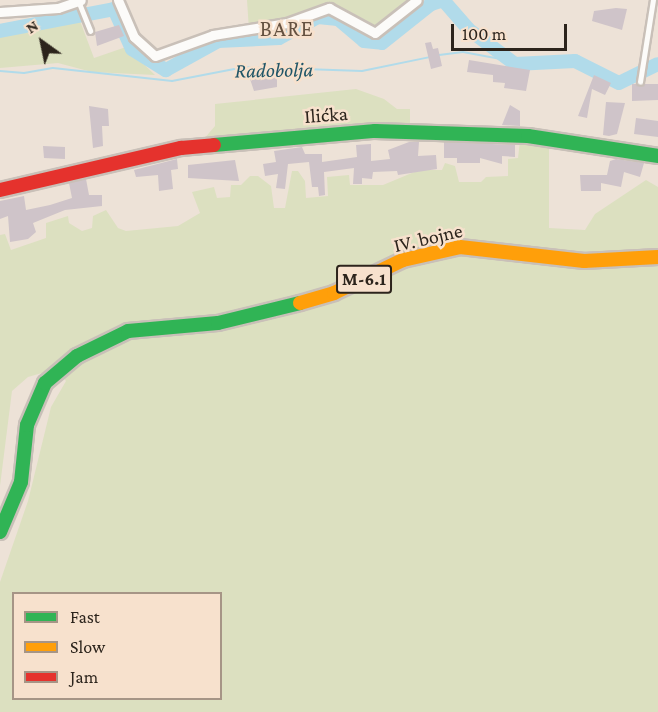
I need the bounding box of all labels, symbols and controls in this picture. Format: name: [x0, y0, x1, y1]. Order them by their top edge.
north arrow: [12, 12, 72, 72]
scale bar: [454, 12, 570, 50]
text: N: [23, 16, 41, 37]
district label: BARE: [260, 16, 314, 42]
text: 100 m: [462, 24, 506, 44]
water label: Radobolja: [234, 57, 314, 83]
street label: Ilićka: [303, 102, 349, 128]
street label: IV. bojne: [391, 218, 465, 258]
road number: M-6.1: [336, 264, 392, 294]
legend: [12, 592, 222, 700]
text: Fast: [70, 607, 100, 627]
text: Slow: [70, 637, 105, 657]
text: Jam: [70, 667, 98, 687]

